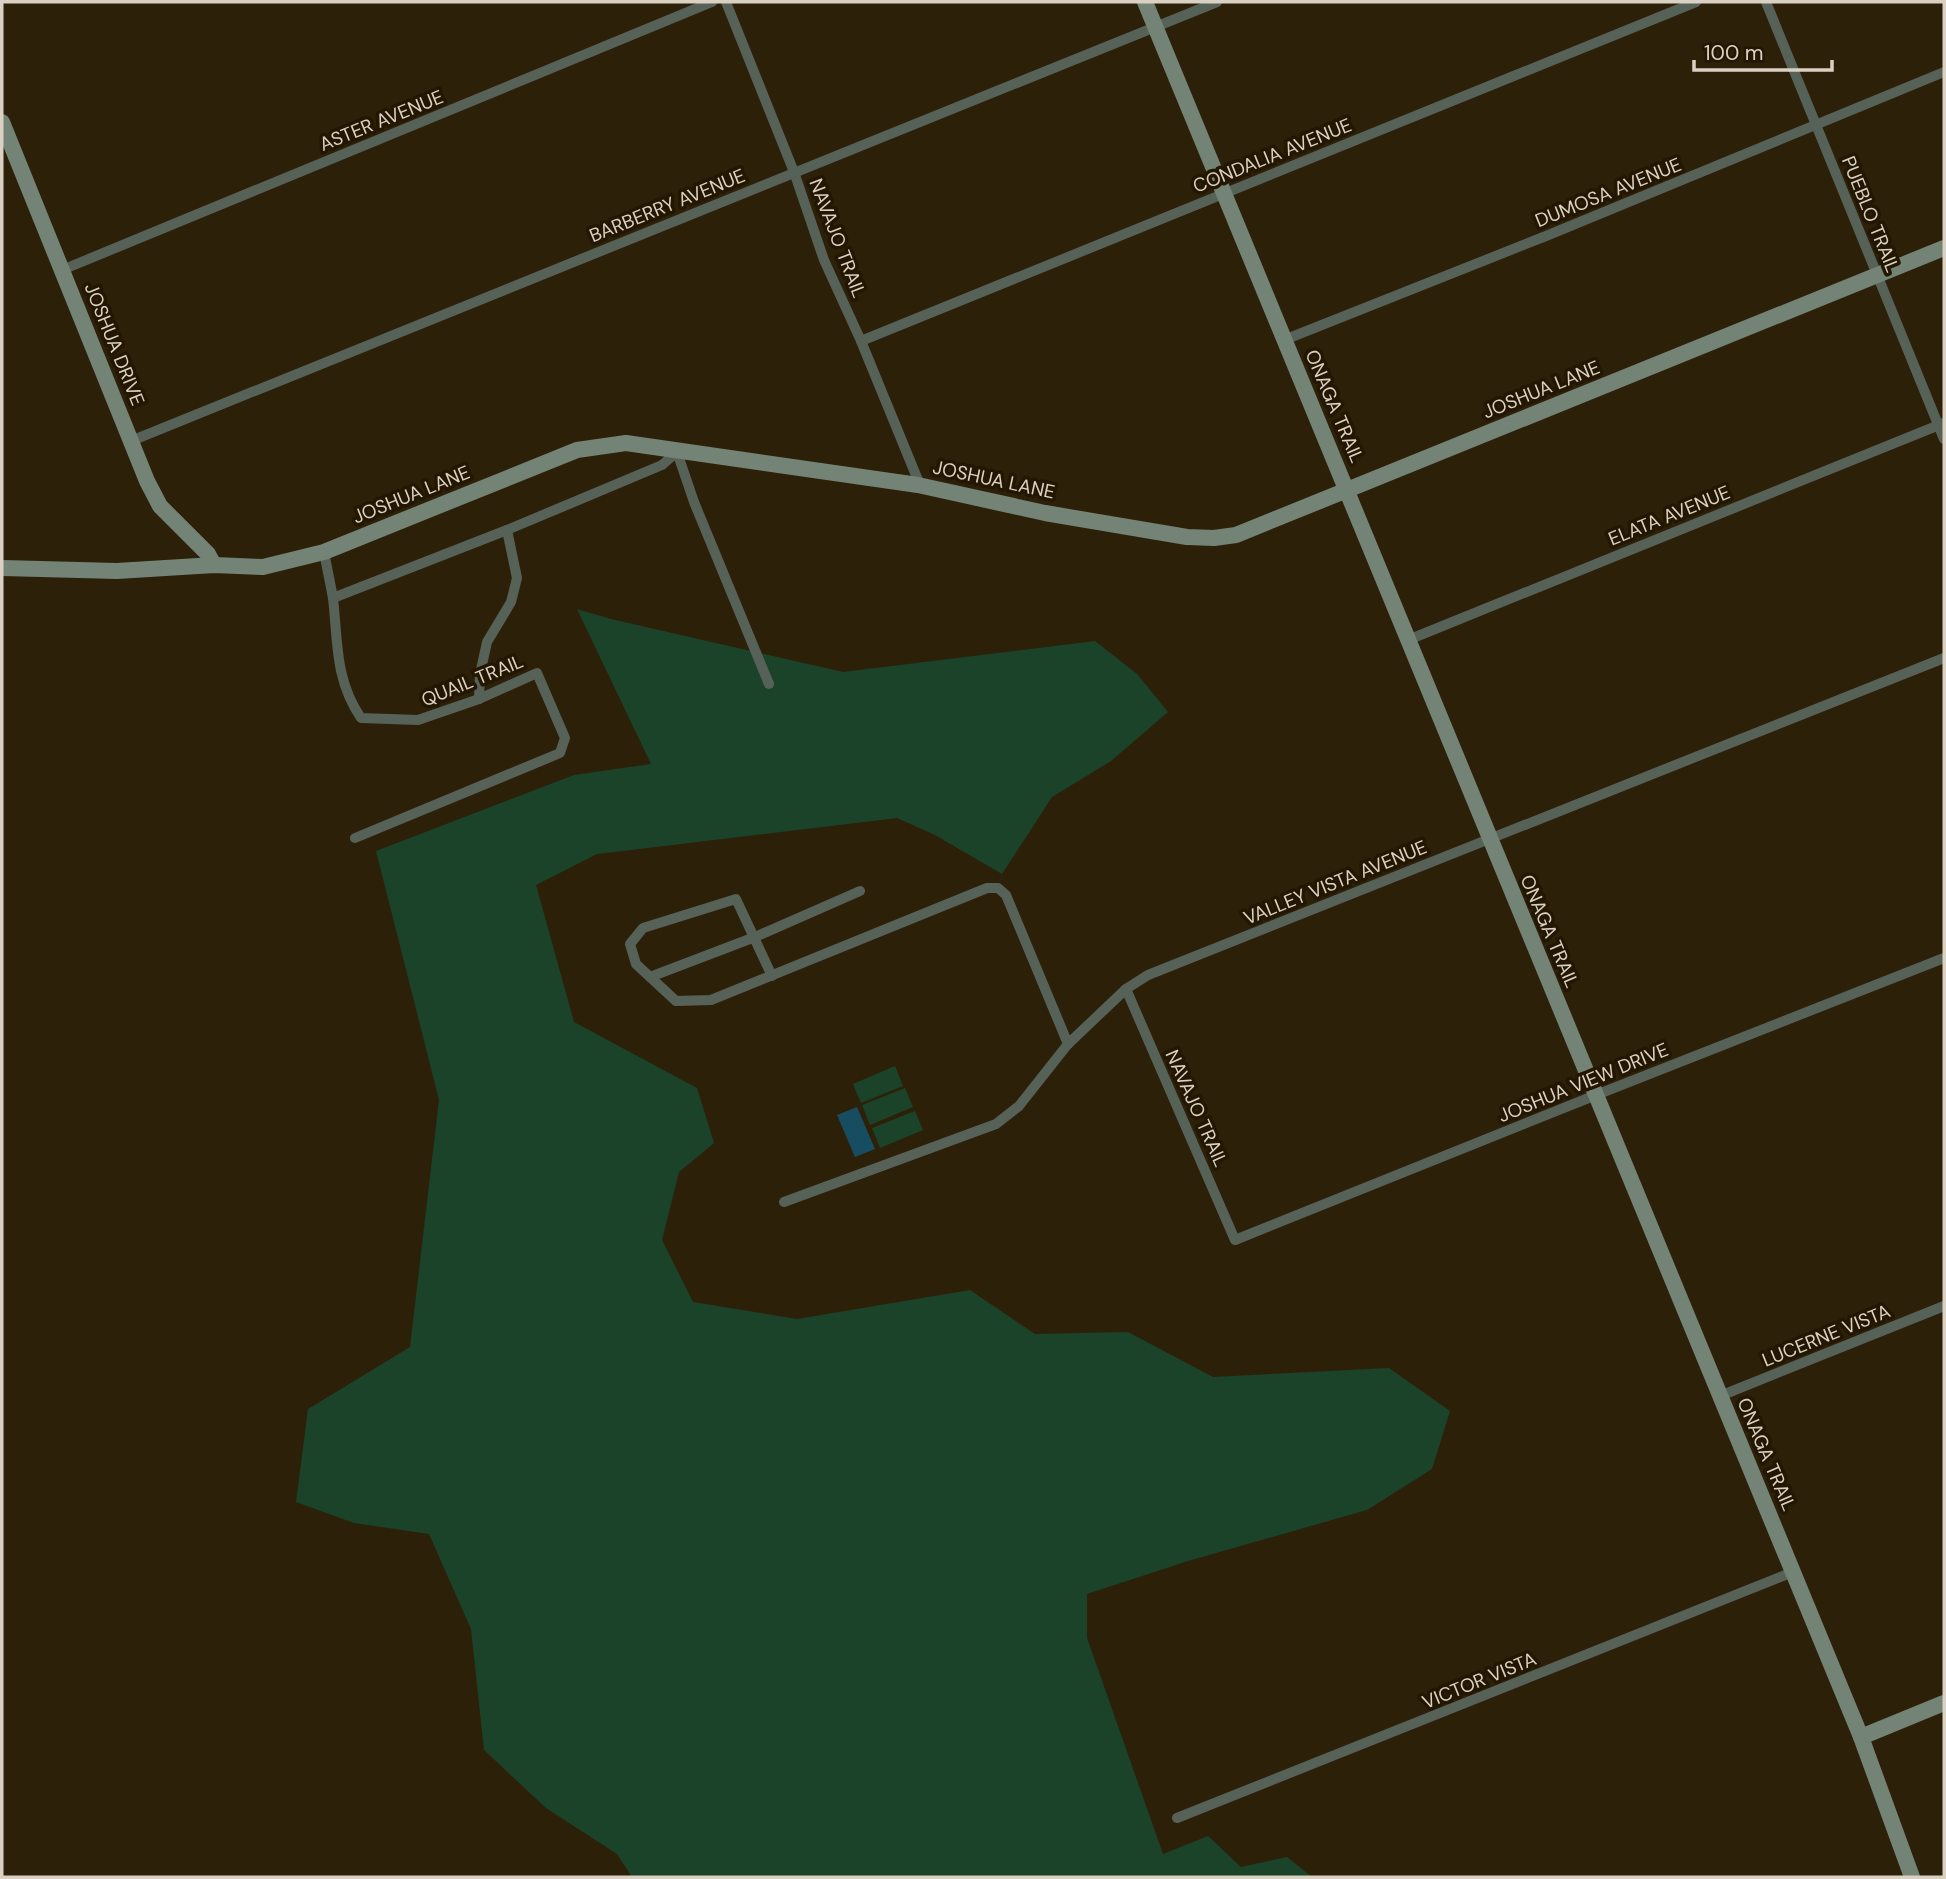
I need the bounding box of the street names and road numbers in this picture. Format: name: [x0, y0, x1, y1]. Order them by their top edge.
street label: ASTER AVENUE: [316, 84, 447, 157]
street label: CONDALIA AVENUE: [1189, 112, 1355, 199]
street label: DUMOSA AVENUE: [1531, 152, 1685, 233]
street label: PUEBLO TRAIL: [1836, 152, 1905, 276]
street label: BARBERRY AVENUE: [586, 163, 749, 248]
street label: NAVAJO TRAIL: [803, 175, 872, 301]
street label: JOSHUA DRIVE: [79, 279, 150, 409]
street label: ONAGA TRAIL: [1299, 346, 1370, 467]
street label: JOSHUA LANE: [1479, 355, 1603, 424]
street label: JOSHUA LANE: [931, 454, 1057, 505]
street label: JOSHUA LANE: [349, 460, 473, 529]
street label: ELATA AVENUE: [1605, 480, 1734, 551]
street label: QUAIL TRAIL: [418, 649, 527, 712]
street label: VALLEY VISTA AVENUE: [1240, 834, 1431, 931]
street label: ONAGA TRAIL: [1514, 871, 1585, 992]
street label: JOSHUA VIEW DRIVE: [1494, 1037, 1672, 1128]
street label: NAVAJO TRAIL: [1160, 1046, 1234, 1171]
street label: LUCERNE VISTA: [1758, 1298, 1894, 1373]
street label: ONAGA TRAIL: [1731, 1394, 1802, 1515]
street label: VICTOR VISTA: [1418, 1646, 1540, 1715]

